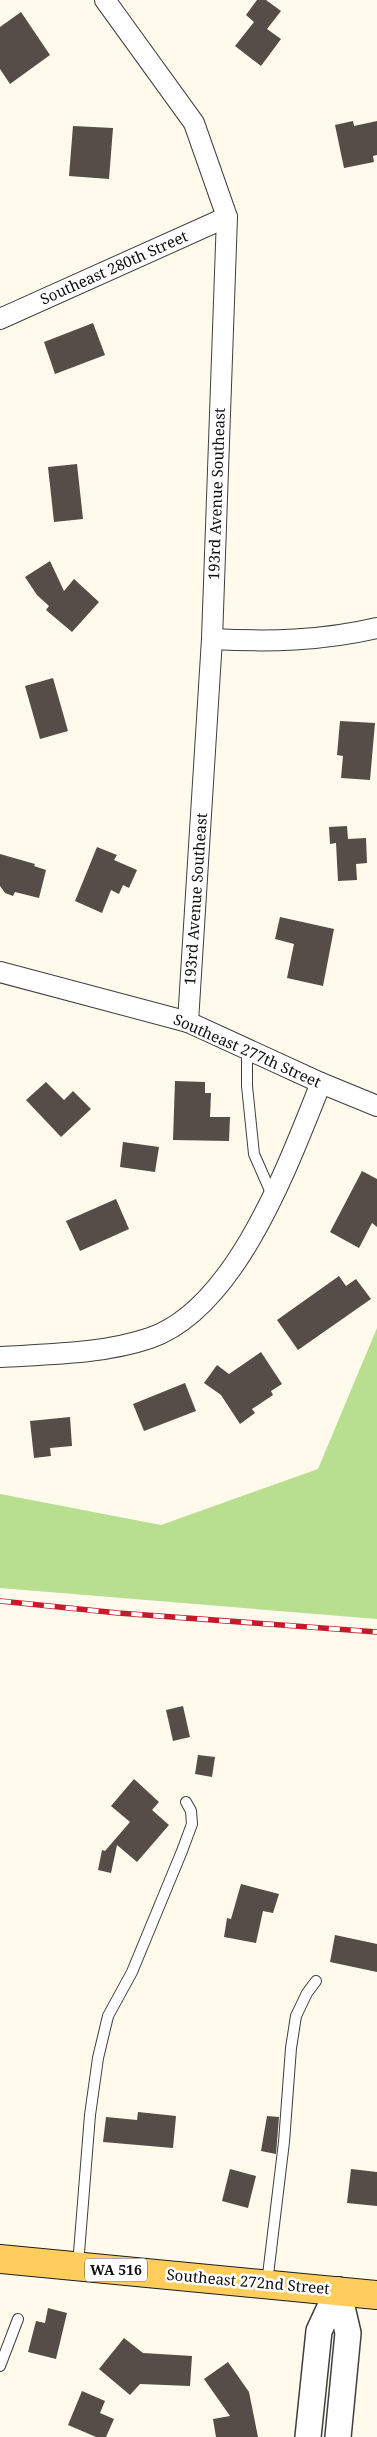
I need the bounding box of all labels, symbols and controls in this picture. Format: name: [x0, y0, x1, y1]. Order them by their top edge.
street label: Southeast 280th Street: [37, 226, 190, 309]
street label: 193rd Avenue Southeast: [203, 407, 229, 581]
street label: 193rd Avenue Southeast: [179, 812, 211, 986]
street label: Southeast 277th Street: [171, 1009, 324, 1092]
road number: WA 516: [85, 2258, 147, 2282]
street label: Southeast 272nd Street: [166, 2264, 330, 2298]

